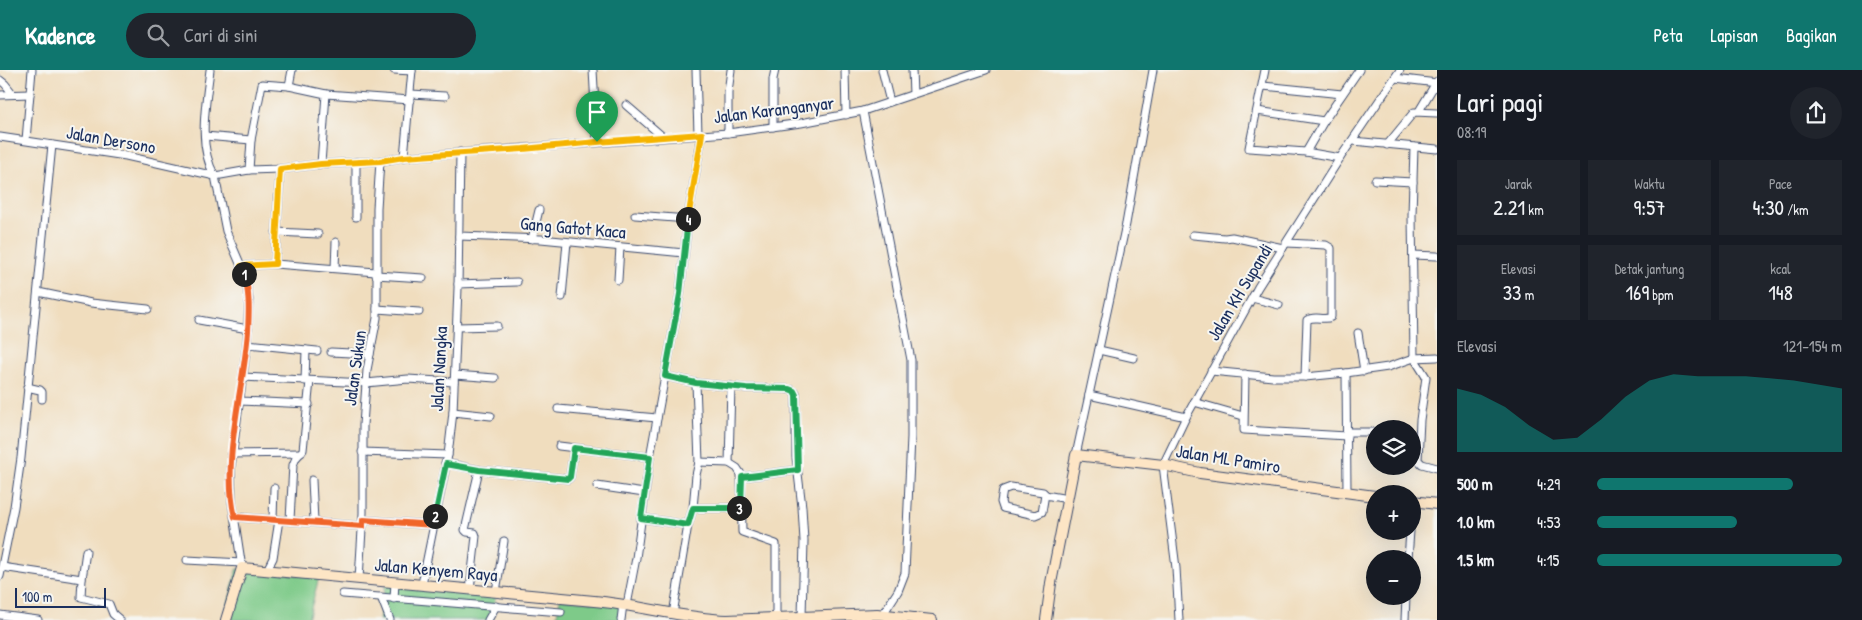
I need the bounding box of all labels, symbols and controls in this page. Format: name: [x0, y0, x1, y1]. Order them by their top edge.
search box: [126, 13, 476, 58]
text: Kadence: [25, 19, 96, 51]
icon: search: [144, 21, 172, 49]
text: Cari di sini: [184, 22, 258, 48]
text: Peta: [1653, 23, 1682, 48]
text: Lapisan: [1710, 23, 1758, 48]
text: Bagikan: [1786, 23, 1837, 48]
text: Lari pagi: [1457, 83, 1544, 121]
button: share: [1790, 87, 1842, 139]
street label: Jalan Karanganyar: [712, 90, 836, 129]
pin: [576, 91, 618, 142]
icon: arrive: [583, 98, 611, 126]
street label: Jalan Dersono: [65, 119, 158, 160]
text: 08:19: [1457, 121, 1487, 143]
text: Jarak: [1505, 174, 1532, 193]
text: Waktu: [1634, 174, 1665, 193]
text: Pace: [1769, 174, 1792, 193]
text: 2.21: [1493, 193, 1525, 222]
text: 9:57: [1634, 193, 1665, 222]
text: 4:30: [1752, 193, 1784, 222]
text: km: [1525, 200, 1544, 219]
text: /km: [1784, 200, 1809, 219]
pin: 4: [676, 206, 700, 232]
street label: Gang Gatot Kaca: [519, 210, 627, 245]
text: 4: [686, 210, 691, 229]
street label: Jalan KH Supandi: [1201, 238, 1278, 345]
text: Elevasi: [1501, 259, 1536, 278]
text: Detak jantung: [1615, 259, 1684, 278]
text: kcal: [1770, 259, 1791, 278]
pin: 1: [232, 262, 256, 286]
text: 1: [242, 265, 247, 284]
text: 33: [1503, 278, 1522, 307]
text: 169: [1625, 278, 1649, 307]
text: 148: [1768, 278, 1793, 307]
text: m: [1522, 285, 1534, 304]
text: bpm: [1649, 285, 1674, 304]
street label: Jalan Nangka: [424, 326, 453, 412]
street label: Jalan Sukun: [337, 329, 372, 407]
text: Elevasi: [1457, 335, 1497, 357]
text: 121–154 m: [1783, 335, 1842, 357]
map controls: [1366, 420, 1421, 605]
button: layers: [1366, 420, 1421, 475]
street label: Jalan ML Pamiro: [1174, 438, 1282, 479]
text: 500 m: [1457, 473, 1493, 495]
text: 4:29: [1537, 473, 1560, 495]
button: +: [1366, 485, 1421, 540]
pin: 3: [726, 496, 752, 520]
text: 3: [736, 499, 743, 518]
pin: 2: [422, 504, 448, 528]
text: 2: [432, 507, 439, 526]
text: 1.0 km: [1457, 511, 1495, 533]
text: 4:53: [1537, 511, 1561, 533]
text: 1.5 km: [1457, 549, 1494, 571]
text: 4:15: [1537, 549, 1559, 571]
button: −: [1366, 550, 1421, 605]
street label: Jalan Kenyem Raya: [373, 552, 499, 587]
scale bar: [15, 585, 106, 608]
text: 100 m: [22, 587, 52, 606]

